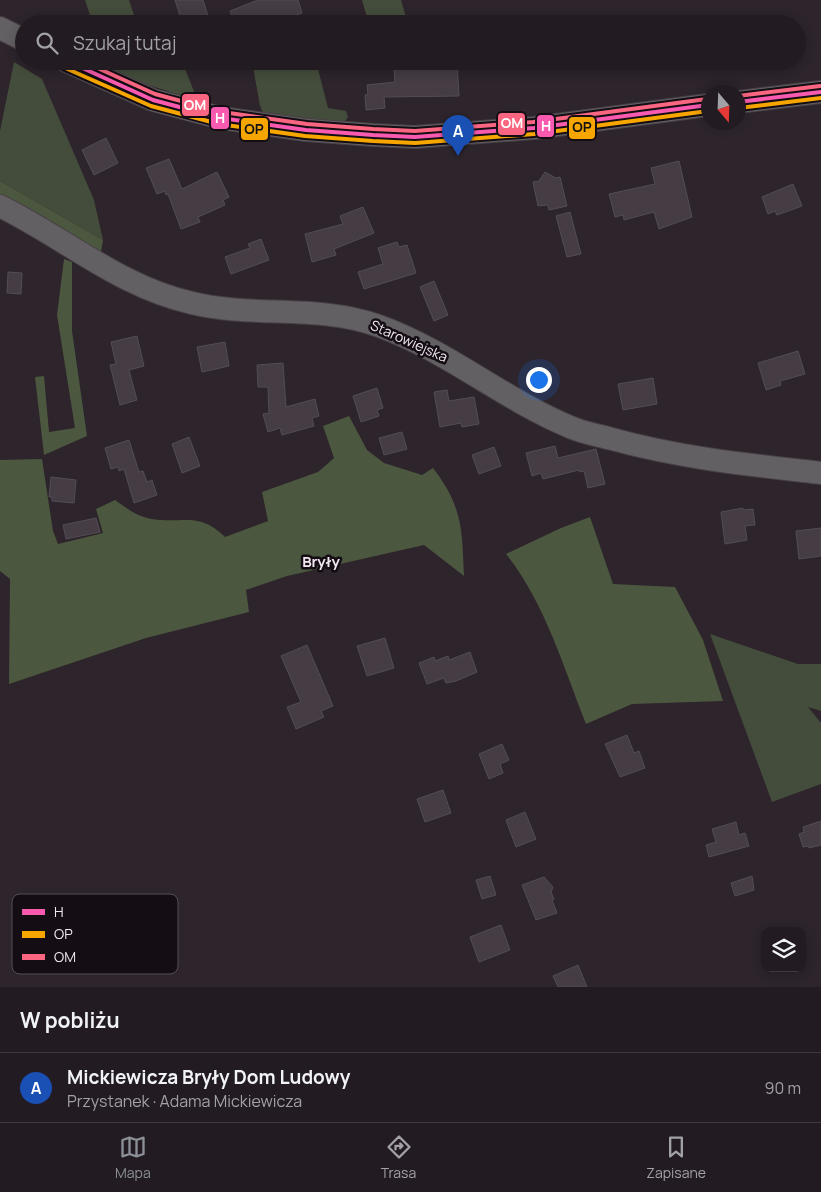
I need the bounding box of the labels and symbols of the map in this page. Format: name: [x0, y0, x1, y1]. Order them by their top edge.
north arrow: [701, 85, 746, 130]
line badge: OM: [181, 93, 210, 117]
text: OM: [184, 95, 206, 114]
line badge: H: [210, 106, 230, 130]
text: H: [215, 108, 225, 127]
line badge: OM: [497, 112, 526, 136]
text: OM: [501, 113, 523, 132]
line badge: H: [536, 114, 555, 138]
pin: A: [442, 115, 474, 156]
text: H: [541, 116, 551, 135]
line badge: OP: [568, 116, 596, 140]
line badge: OP: [240, 117, 269, 141]
text: OP: [572, 117, 592, 136]
text: OP: [244, 119, 264, 138]
street label: Starowiejska: [368, 315, 451, 366]
your location: [526, 367, 552, 393]
district label: Bryły: [302, 551, 340, 572]
legend: [12, 894, 178, 974]
text: H: [54, 902, 64, 921]
text: OP: [54, 924, 73, 943]
text: OM: [54, 947, 76, 966]

